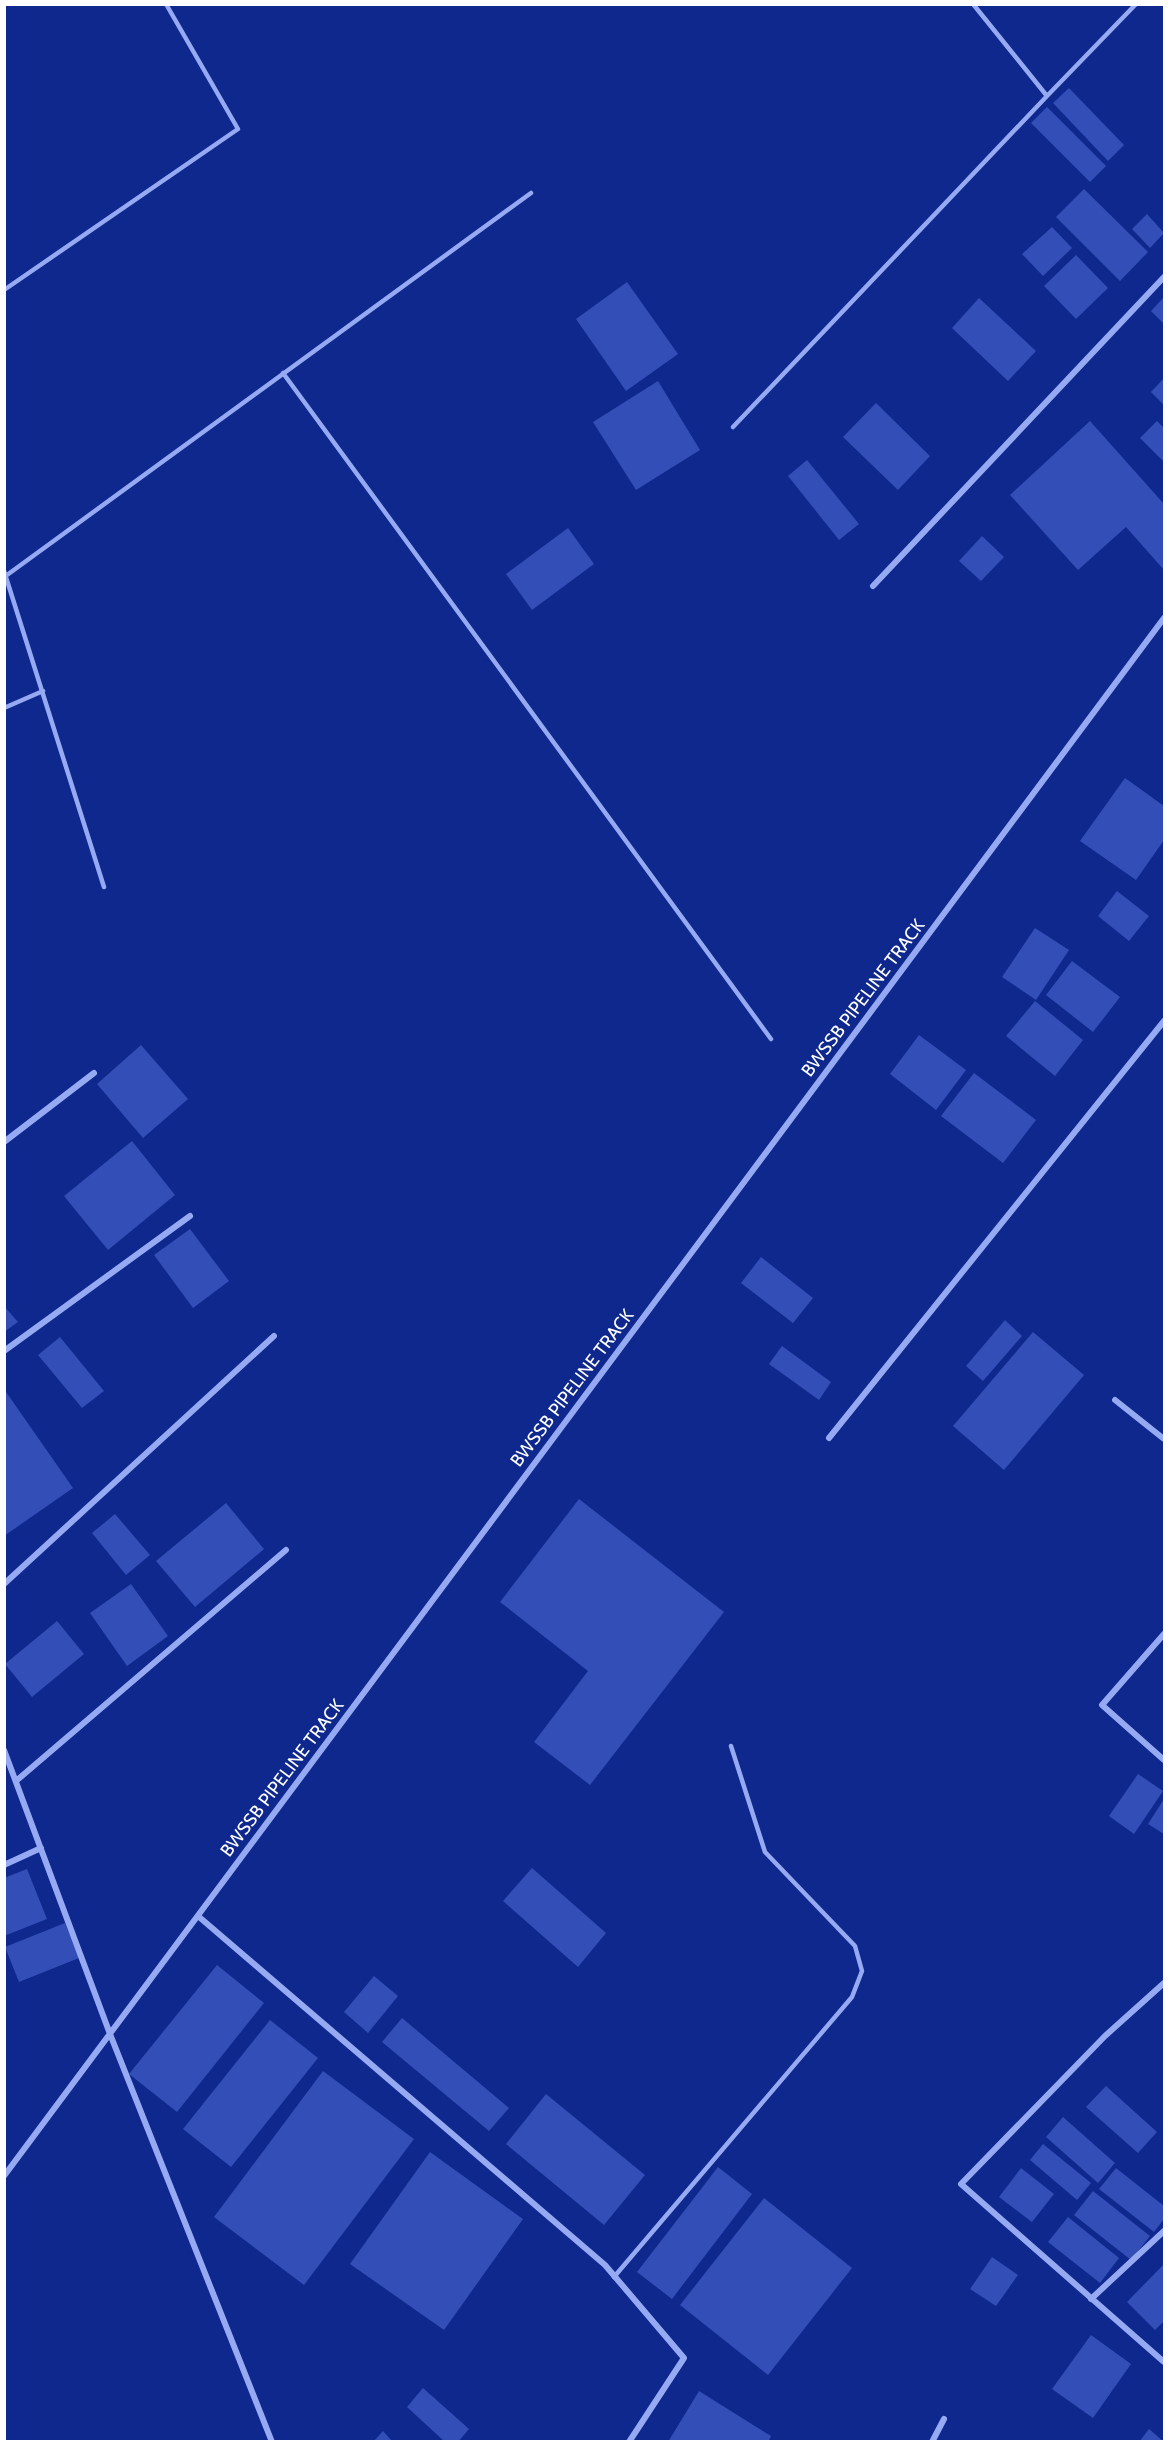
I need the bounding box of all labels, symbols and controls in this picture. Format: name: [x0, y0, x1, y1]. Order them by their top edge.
street label: BWSSB PIPELINE TRACK: [797, 914, 930, 1081]
street label: BWSSB PIPELINE TRACK: [506, 1304, 639, 1471]
street label: BWSSB PIPELINE TRACK: [216, 1694, 349, 1861]

